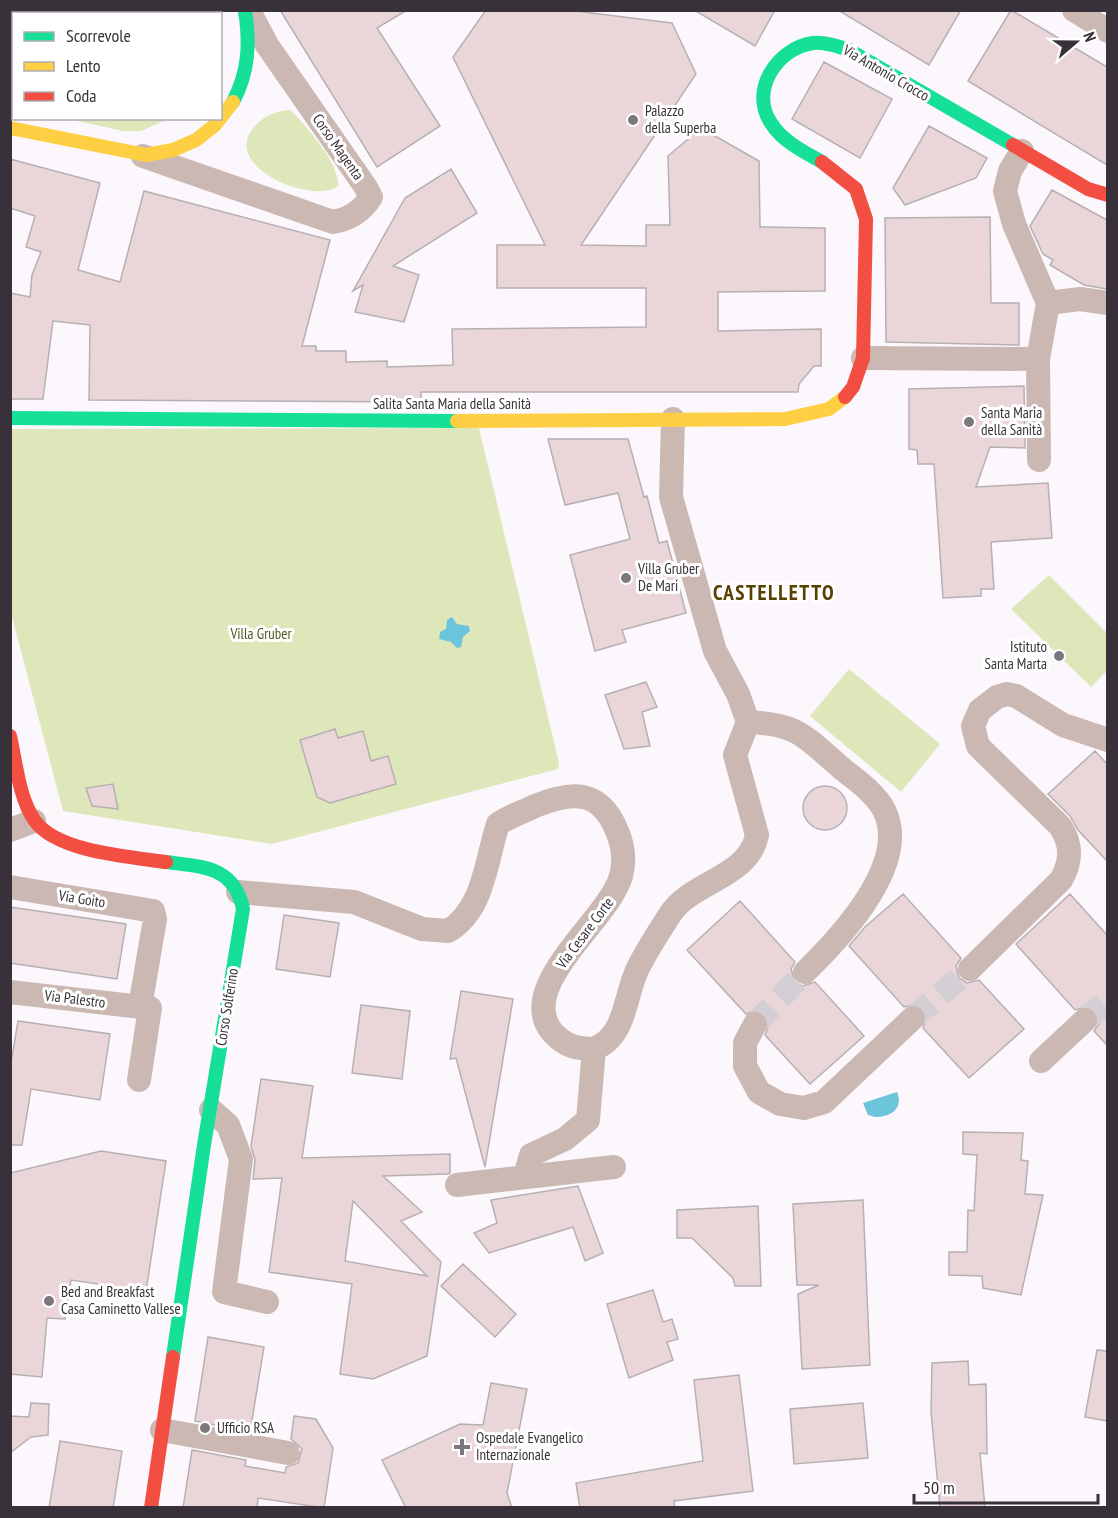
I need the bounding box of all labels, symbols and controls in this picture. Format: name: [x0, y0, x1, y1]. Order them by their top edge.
legend: [12, 12, 222, 120]
north arrow: [1046, 12, 1106, 72]
text: Scorrevole: [66, 24, 131, 47]
text: N: [1079, 29, 1101, 44]
street label: Via Antonio Crocco: [839, 40, 933, 105]
text: Lento: [66, 54, 101, 77]
text: Coda: [66, 84, 97, 107]
place label: Palazzo della Superba: [645, 101, 716, 137]
street label: Corso Magenta: [309, 110, 368, 184]
marker: Palazzo della Superba: [626, 113, 640, 127]
street label: Salita Santa Maria della Sanità: [373, 394, 531, 413]
place label: Santa Maria della Sanità: [981, 403, 1042, 439]
marker: Santa Maria della Sanità: [962, 415, 976, 429]
place label: Villa Gruber De Mari: [637, 559, 700, 595]
marker: Villa Gruber De Mari: [619, 571, 633, 585]
district label: CASTELLETTO: [713, 579, 835, 606]
park label: Villa Gruber: [229, 624, 292, 643]
place label: Istituto Santa Marta: [985, 637, 1047, 673]
marker: Istituto Santa Marta: [1052, 649, 1066, 663]
street label: Via Goito: [56, 885, 107, 912]
street label: Via Cesare Corte: [551, 893, 618, 973]
street label: Corso Solferino: [211, 967, 242, 1047]
street label: Via Palestro: [43, 985, 107, 1012]
place label: Bed and Breakfast Casa Caminetto Vallese: [61, 1282, 181, 1318]
marker: Bed and Breakfast Casa Caminetto Vallese: [42, 1294, 56, 1308]
place label: Ufficio RSA: [217, 1418, 275, 1437]
marker: Ufficio RSA: [198, 1421, 212, 1435]
place label: Ospedale Evangelico Internazionale: [476, 1428, 583, 1464]
marker: Ospedale Evangelico Internazionale: [453, 1438, 471, 1456]
scale bar: [914, 1467, 1098, 1505]
text: 50 m: [923, 1476, 955, 1499]

